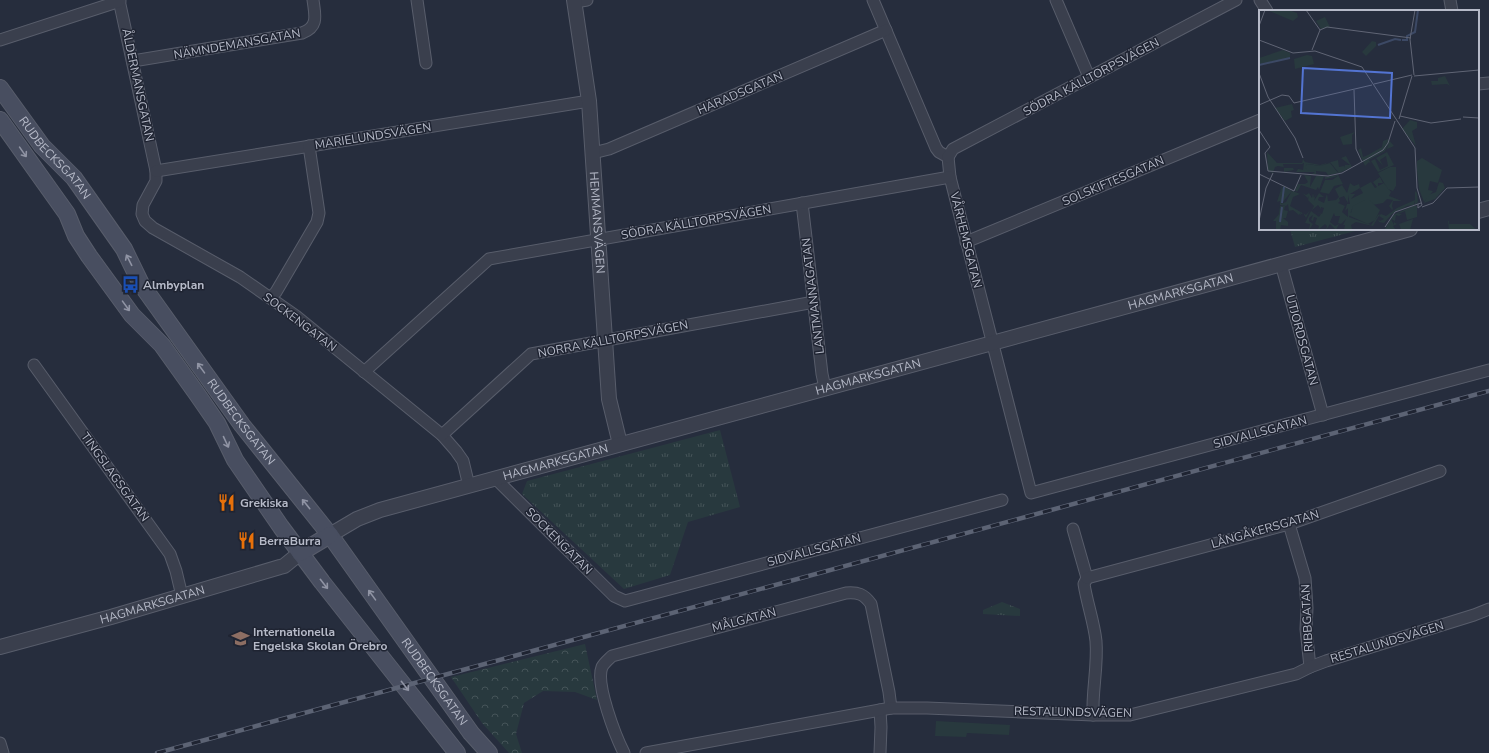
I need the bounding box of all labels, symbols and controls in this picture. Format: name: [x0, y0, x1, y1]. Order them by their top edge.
inset map: [1259, 10, 1479, 230]
street label: NÄMNDEMANSGATAN: [172, 25, 302, 63]
street label: ÅLDERMANSGATAN: [118, 27, 158, 143]
street label: SÖDRA KÄLLTORPSVÄGEN: [1020, 34, 1162, 120]
street label: HÄRADSGATAN: [695, 68, 785, 118]
street label: RUDBECKSGATAN: [15, 113, 94, 202]
street label: MARIELUNDSVÄGEN: [314, 119, 432, 153]
one-way arrow: [19, 146, 27, 157]
street label: SOLSKIFTESGATAN: [1060, 152, 1166, 210]
street label: HEMMANSVÄGEN: [586, 171, 609, 274]
street label: VÅRHEMSGATAN: [946, 189, 986, 290]
street label: SÖDRA KÄLLTORPSVÄGEN: [620, 201, 772, 243]
street label: LANTMANNAGATAN: [798, 237, 828, 355]
one-way arrow: [125, 254, 132, 266]
street label: HAGMARKSGATAN: [1126, 270, 1235, 314]
bus stop icon: Almbyplan: [120, 275, 140, 295]
place label: Almbyplan: [143, 277, 204, 293]
street label: SOCKENGATAN: [260, 289, 340, 355]
street label: UTJORDSGATAN: [1282, 293, 1322, 387]
one-way arrow: [121, 301, 130, 312]
street label: NORRA KÄLLTORPSVÄGEN: [536, 317, 690, 361]
street label: HAGMARKSGATAN: [814, 355, 923, 399]
one-way arrow: [197, 362, 205, 373]
street label: RUDBECKSGATAN: [203, 376, 279, 468]
street label: SIDVALLSGATAN: [1211, 412, 1309, 452]
street label: TINGSLAGSGATAN: [77, 429, 153, 525]
one-way arrow: [223, 435, 230, 447]
street label: HAGMARKSGATAN: [501, 440, 610, 484]
restaurant icon: Grekiska: [217, 493, 237, 513]
place label: Grekiska: [240, 495, 288, 511]
one-way arrow: [301, 499, 310, 510]
street label: SOCKENGATAN: [522, 504, 596, 578]
street label: LÅNGÅKERSGATAN: [1209, 506, 1321, 552]
street label: SIDVALLSGATAN: [765, 530, 863, 570]
restaurant icon: BerraBurra: [236, 531, 256, 551]
place label: BerraBurra: [259, 533, 321, 549]
one-way arrow: [319, 578, 328, 589]
street label: HAGMARKSGATAN: [98, 582, 207, 628]
street label: RIBBGATAN: [1297, 584, 1317, 652]
one-way arrow: [368, 590, 377, 601]
street label: MÅLGATAN: [710, 604, 778, 636]
street label: RESTALUNDSVÄGEN: [1328, 617, 1446, 667]
place label: Internationella Engelska Skolan Örebro: [253, 624, 388, 654]
school or university icon: Internationella Engelska Skolan Örebro: [230, 629, 250, 649]
street label: RUDBECKSGATAN: [398, 635, 471, 729]
one-way arrow: [400, 680, 409, 691]
street label: RESTALUNDSVÄGEN: [1014, 703, 1132, 721]

